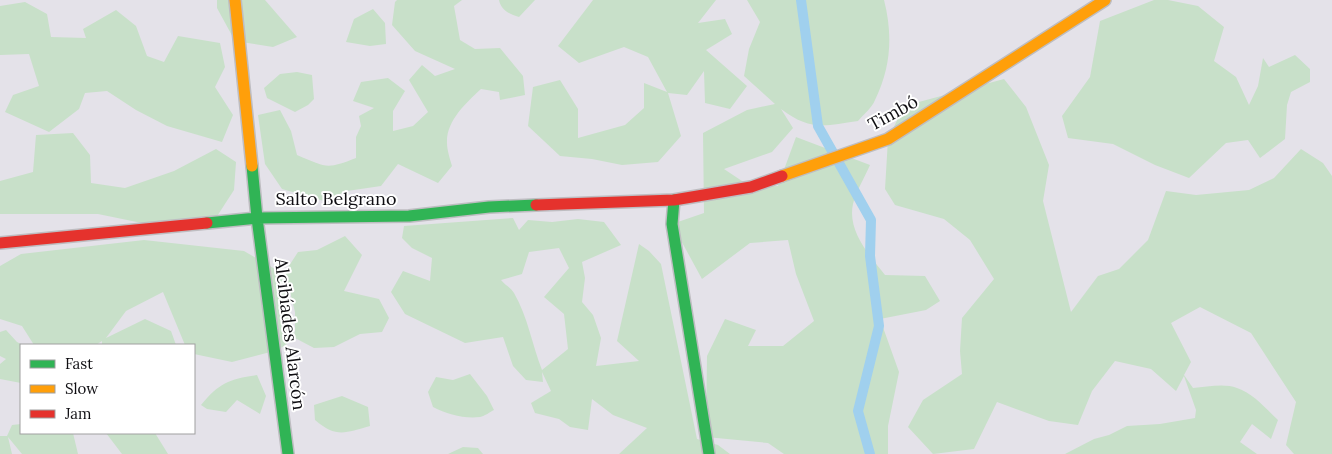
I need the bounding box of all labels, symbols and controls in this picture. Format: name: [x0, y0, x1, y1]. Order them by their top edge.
street label: Timbó: [864, 89, 922, 136]
street label: Salto Belgrano: [276, 187, 396, 210]
street label: Alcibíades Alarcón: [270, 255, 311, 411]
legend: [20, 344, 195, 434]
text: Fast: [65, 354, 93, 373]
text: Slow: [65, 379, 98, 398]
text: Jam: [64, 404, 92, 423]

